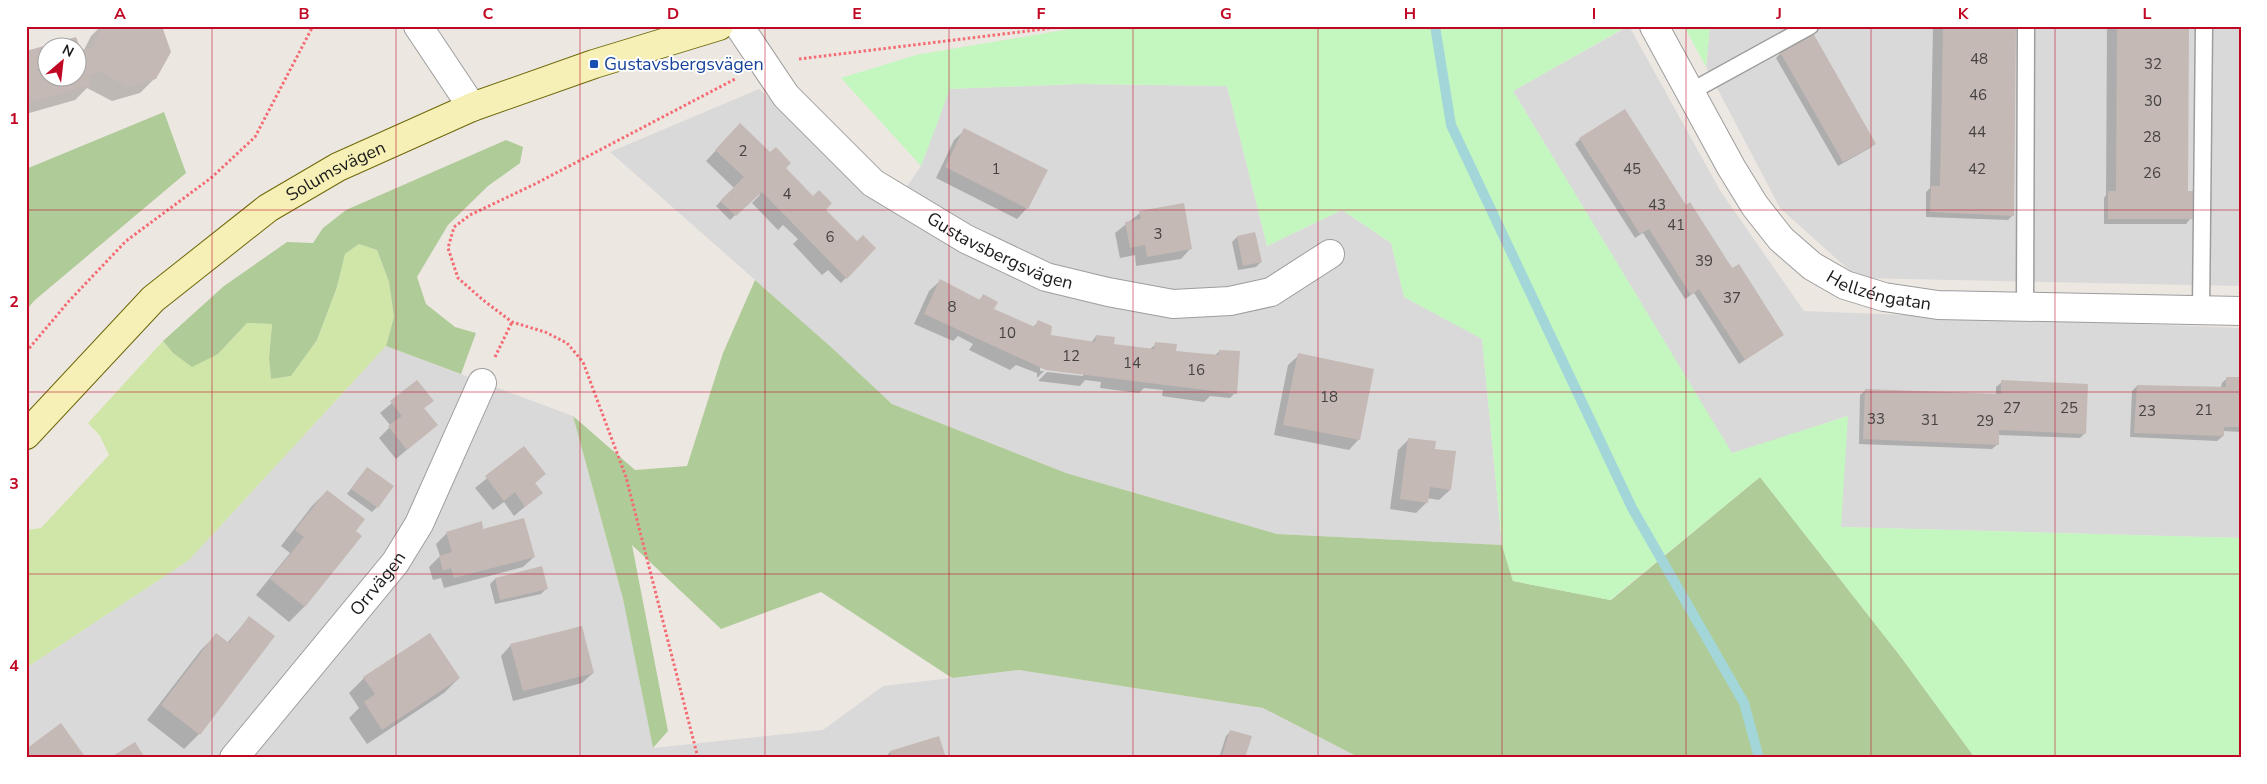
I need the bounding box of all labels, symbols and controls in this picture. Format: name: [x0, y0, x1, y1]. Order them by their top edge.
text: A: [114, 3, 126, 25]
text: B: [298, 3, 310, 25]
text: C: [483, 3, 494, 25]
text: D: [667, 3, 679, 25]
text: E: [852, 3, 862, 25]
text: F: [1037, 3, 1046, 25]
text: G: [1220, 3, 1232, 25]
text: H: [1404, 3, 1416, 25]
text: I: [1592, 3, 1596, 25]
text: J: [1775, 3, 1782, 25]
text: K: [1958, 3, 1970, 25]
text: L: [2143, 3, 2152, 25]
north arrow: [38, 38, 88, 88]
text: N: [59, 40, 77, 62]
house number: 48: [1970, 49, 1988, 69]
place label: Gustavsbergsvägen: [604, 52, 764, 76]
house number: 32: [2144, 54, 2162, 74]
marker: Gustavsbergsvägen: [588, 58, 600, 70]
house number: 46: [1969, 85, 1987, 105]
house number: 30: [2144, 91, 2162, 111]
text: 1: [9, 108, 19, 130]
house number: 44: [1968, 122, 1986, 142]
house number: 28: [2143, 127, 2161, 147]
street label: Solumsvägen: [281, 135, 389, 207]
house number: 2: [738, 141, 748, 161]
house number: 1: [991, 159, 1001, 179]
house number: 45: [1623, 159, 1641, 179]
house number: 42: [1968, 159, 1986, 179]
house number: 26: [2143, 163, 2161, 183]
house number: 4: [782, 184, 792, 204]
house number: 43: [1648, 195, 1666, 215]
street label: Gustavsbergsvägen: [922, 206, 1075, 295]
house number: 41: [1667, 215, 1685, 235]
house number: 3: [1153, 224, 1163, 244]
house number: 6: [825, 227, 835, 247]
house number: 39: [1695, 251, 1713, 271]
street label: Hellzéngatan: [1822, 265, 1933, 316]
house number: 37: [1723, 288, 1741, 308]
text: 2: [9, 291, 19, 313]
house number: 8: [947, 297, 957, 317]
house number: 10: [998, 323, 1016, 343]
house number: 12: [1062, 346, 1080, 366]
house number: 14: [1123, 353, 1141, 373]
house number: 16: [1187, 360, 1205, 380]
house number: 18: [1320, 387, 1338, 407]
house number: 27: [2003, 398, 2021, 418]
house number: 25: [2060, 398, 2078, 418]
house number: 21: [2195, 400, 2213, 420]
house number: 23: [2138, 401, 2156, 421]
house number: 33: [1867, 409, 1885, 429]
house number: 31: [1921, 410, 1939, 430]
house number: 29: [1976, 411, 1994, 431]
text: 3: [9, 473, 19, 495]
street label: Orrvägen: [344, 547, 411, 621]
text: 4: [9, 655, 19, 677]

